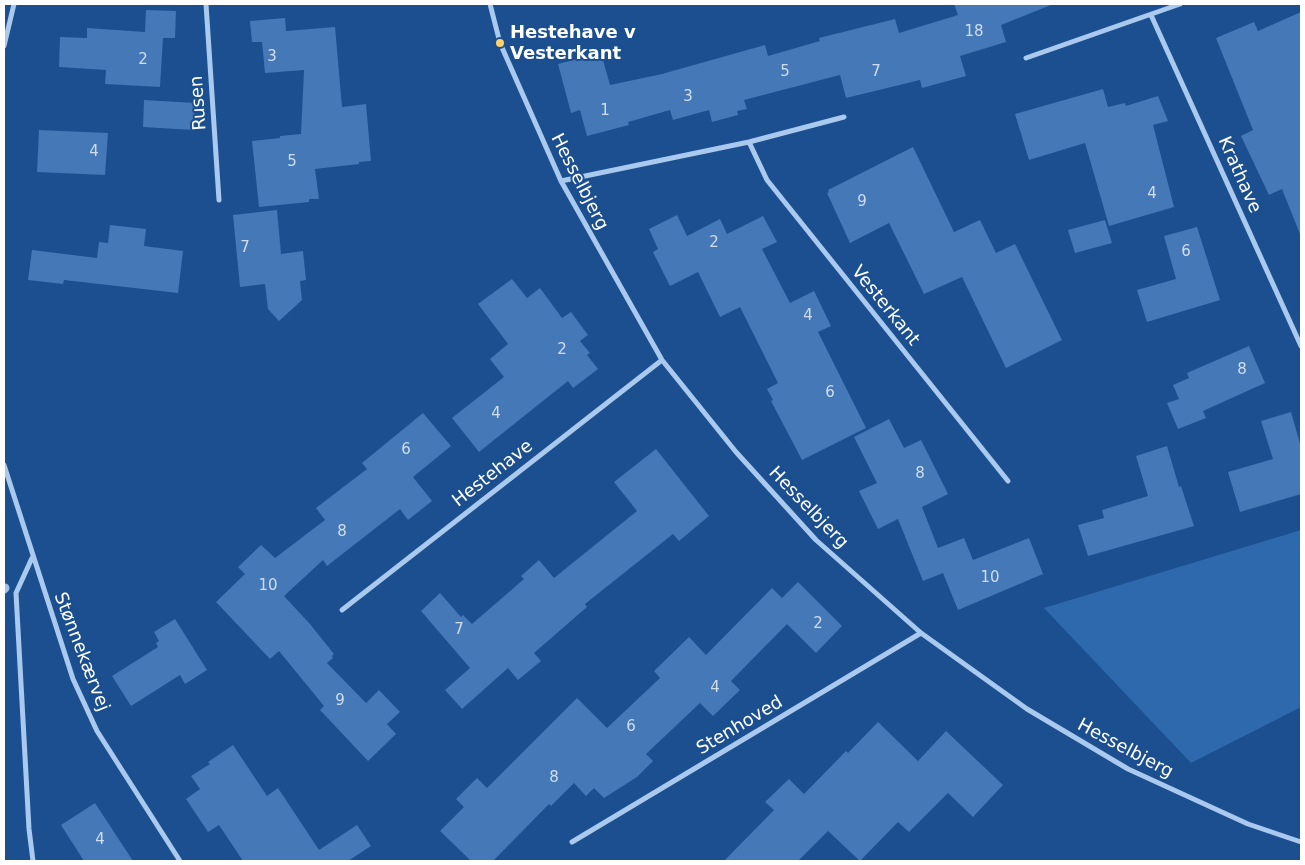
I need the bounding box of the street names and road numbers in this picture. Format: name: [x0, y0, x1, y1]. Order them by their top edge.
street label: Rusen: [186, 75, 212, 131]
street label: Hesselbjerg: [545, 130, 613, 234]
street label: Krathave: [1213, 133, 1265, 217]
street label: Vesterkant: [846, 262, 924, 350]
street label: Hestehave: [448, 436, 538, 512]
street label: Hesselbjerg: [764, 463, 852, 553]
street label: Stønnekærvej: [48, 589, 114, 715]
street label: Stenhoved: [693, 692, 787, 760]
street label: Hesselbjerg: [1073, 715, 1177, 783]

